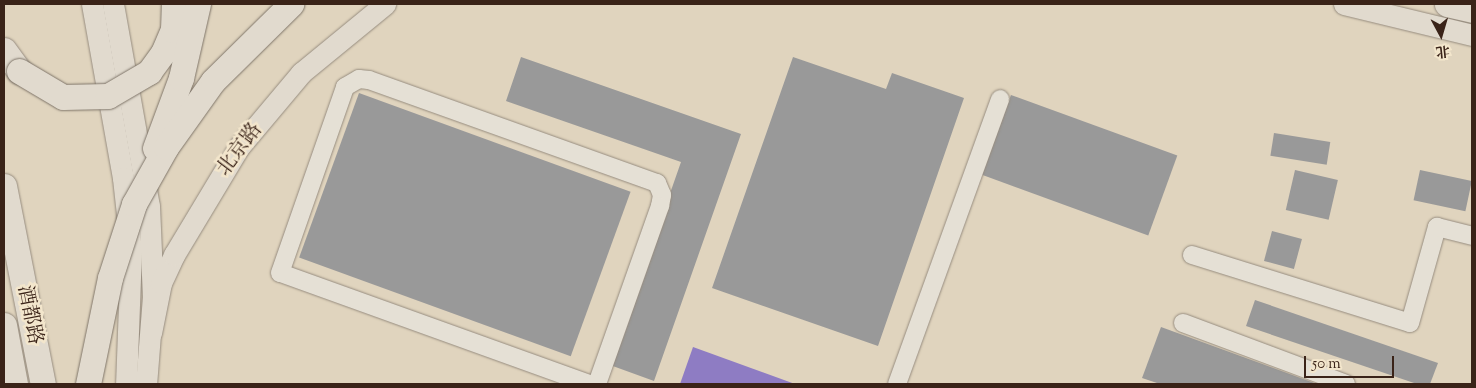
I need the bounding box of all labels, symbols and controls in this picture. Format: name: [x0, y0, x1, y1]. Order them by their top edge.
north arrow: [1416, 10, 1466, 60]
text: 北: [1435, 39, 1451, 61]
street label: 北京路: [212, 119, 268, 181]
street label: 酒都路: [11, 283, 47, 347]
scale bar: [1306, 346, 1396, 378]
text: 50 m: [1312, 354, 1341, 375]

